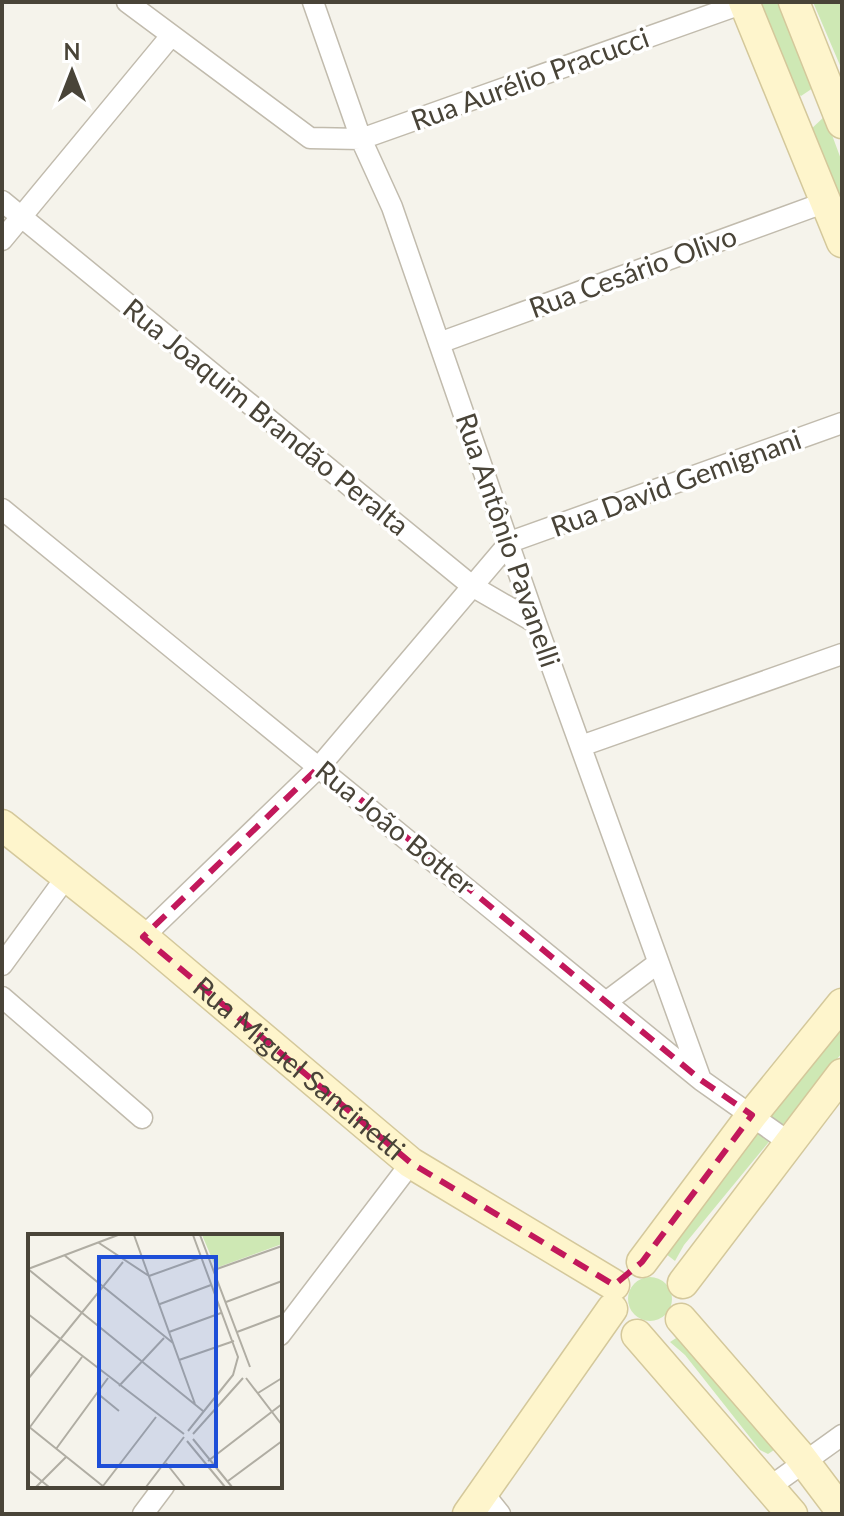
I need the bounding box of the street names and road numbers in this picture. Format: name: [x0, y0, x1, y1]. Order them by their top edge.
street label: Rua Aurélio Pracucci: [406, 19, 653, 137]
street label: Rua Cesário Olivo: [524, 218, 741, 324]
street label: Rua Joaquim Brandão Peralta: [117, 291, 416, 542]
street label: Rua Antônio Pavanelli: [449, 408, 568, 671]
street label: Rua David Gemignani: [546, 421, 805, 543]
street label: Rua João Botter: [309, 753, 482, 902]
street label: Rua Miguel Sancinetti: [187, 969, 412, 1166]

